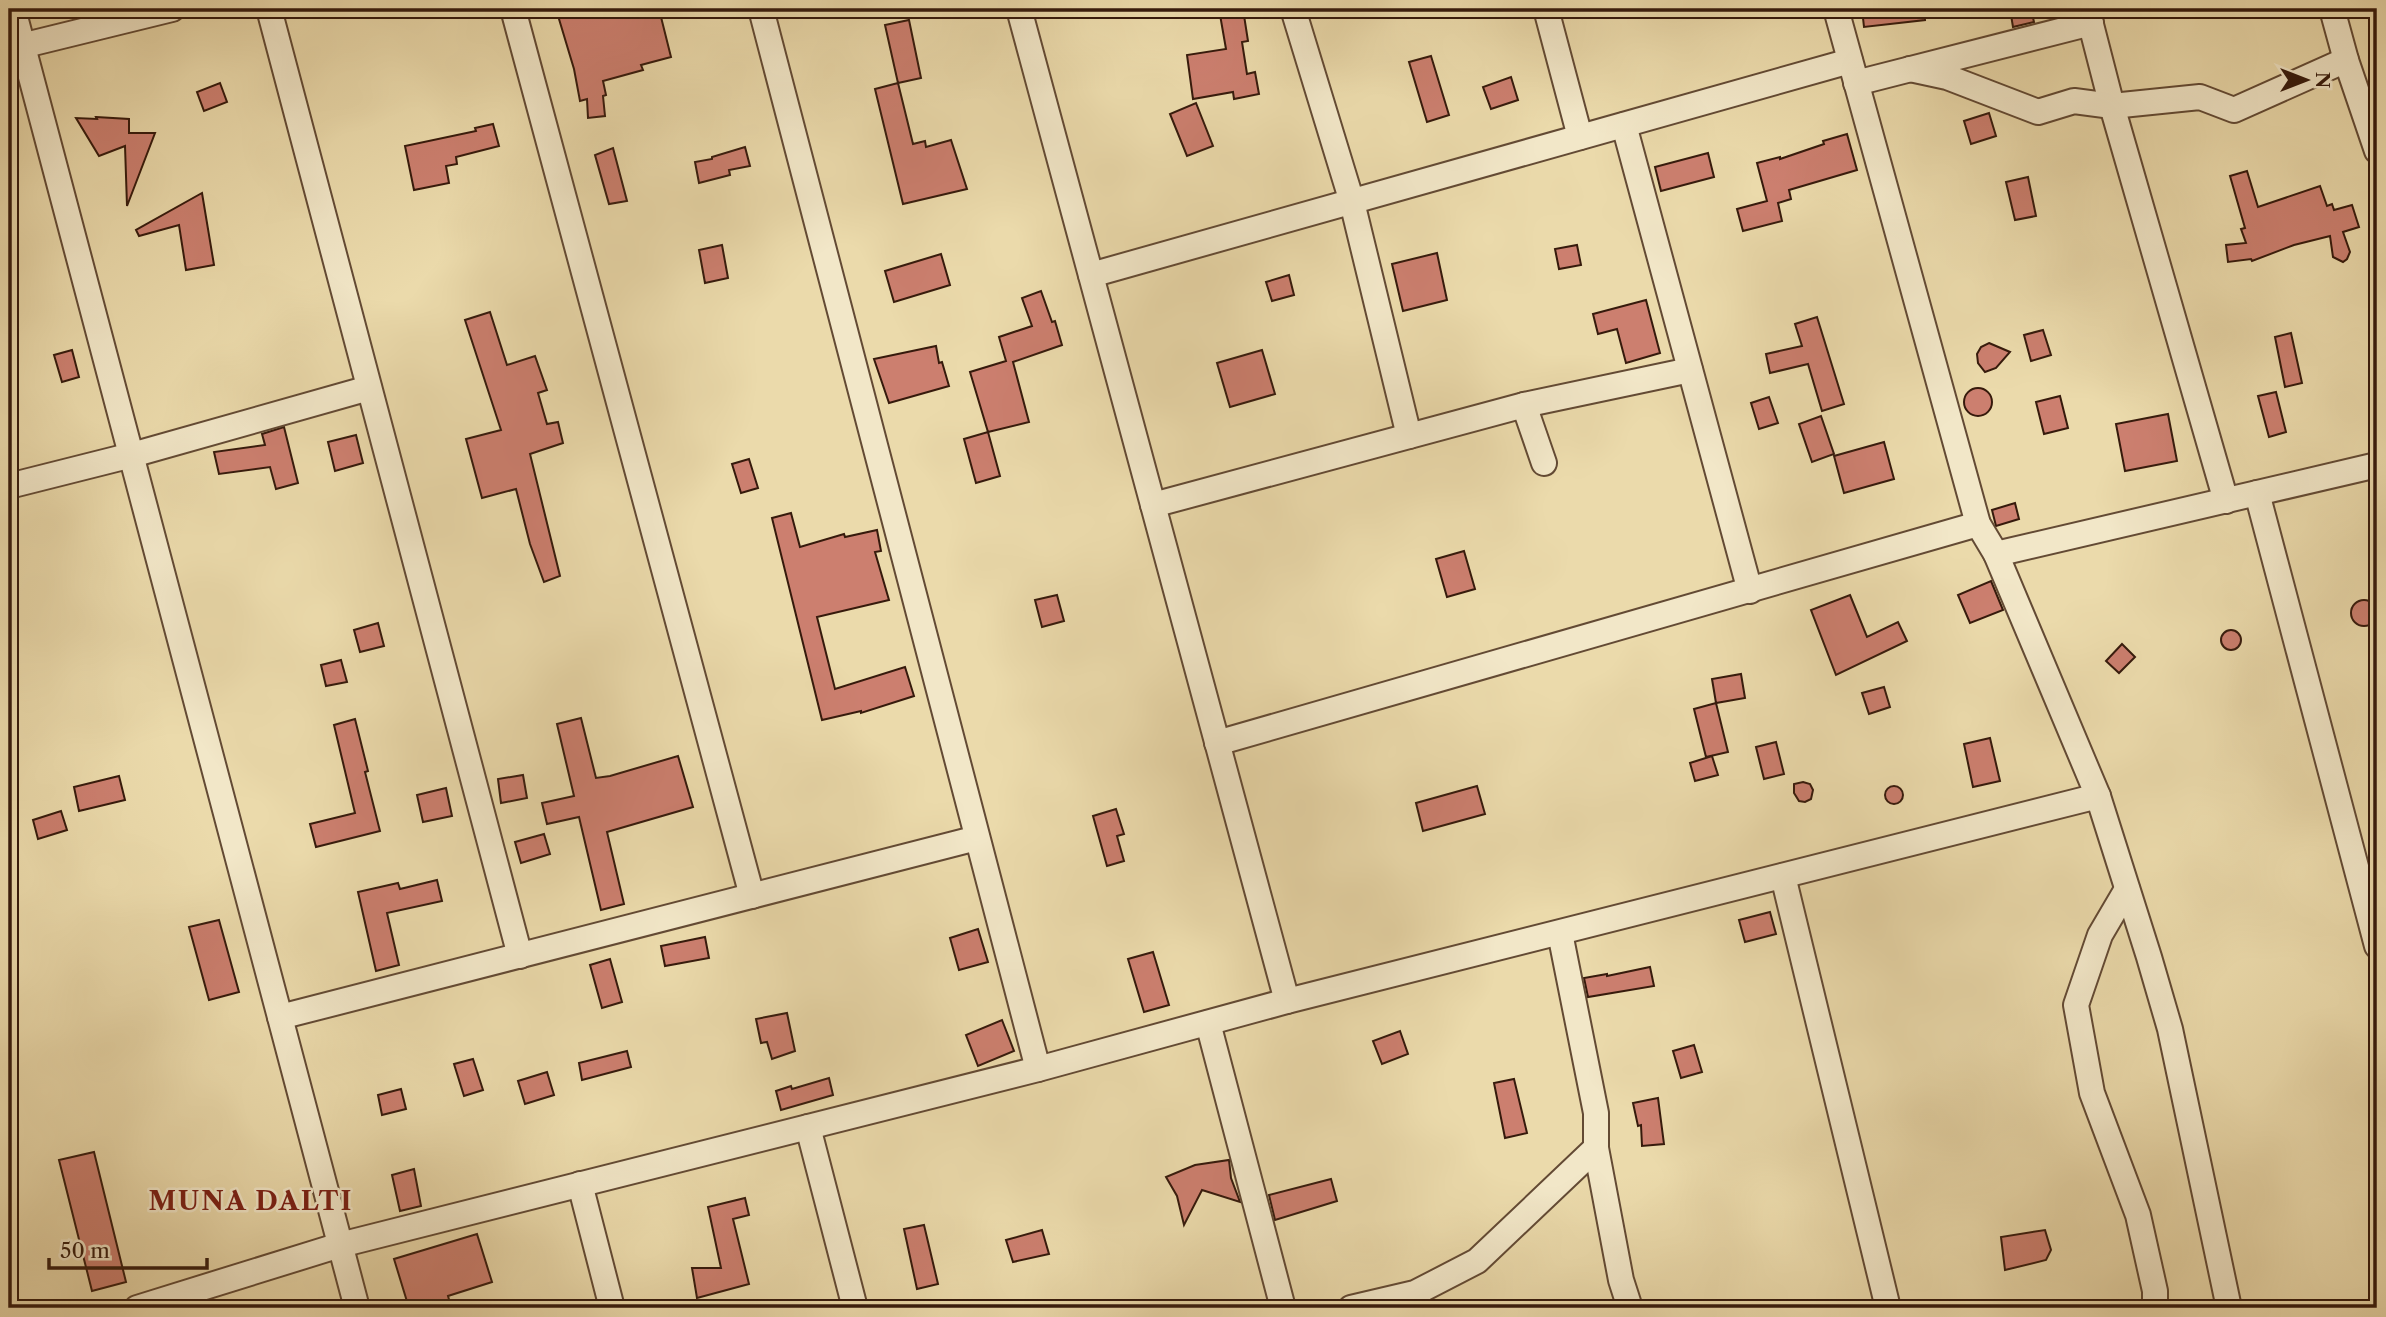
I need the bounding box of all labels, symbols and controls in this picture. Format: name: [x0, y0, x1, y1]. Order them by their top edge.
north arrow: [2270, 46, 2340, 116]
text: N: [2311, 72, 2334, 88]
district label: MUNA DALTI: [148, 1185, 354, 1217]
scale bar: [49, 1226, 206, 1270]
text: 50 m: [60, 1238, 110, 1263]

